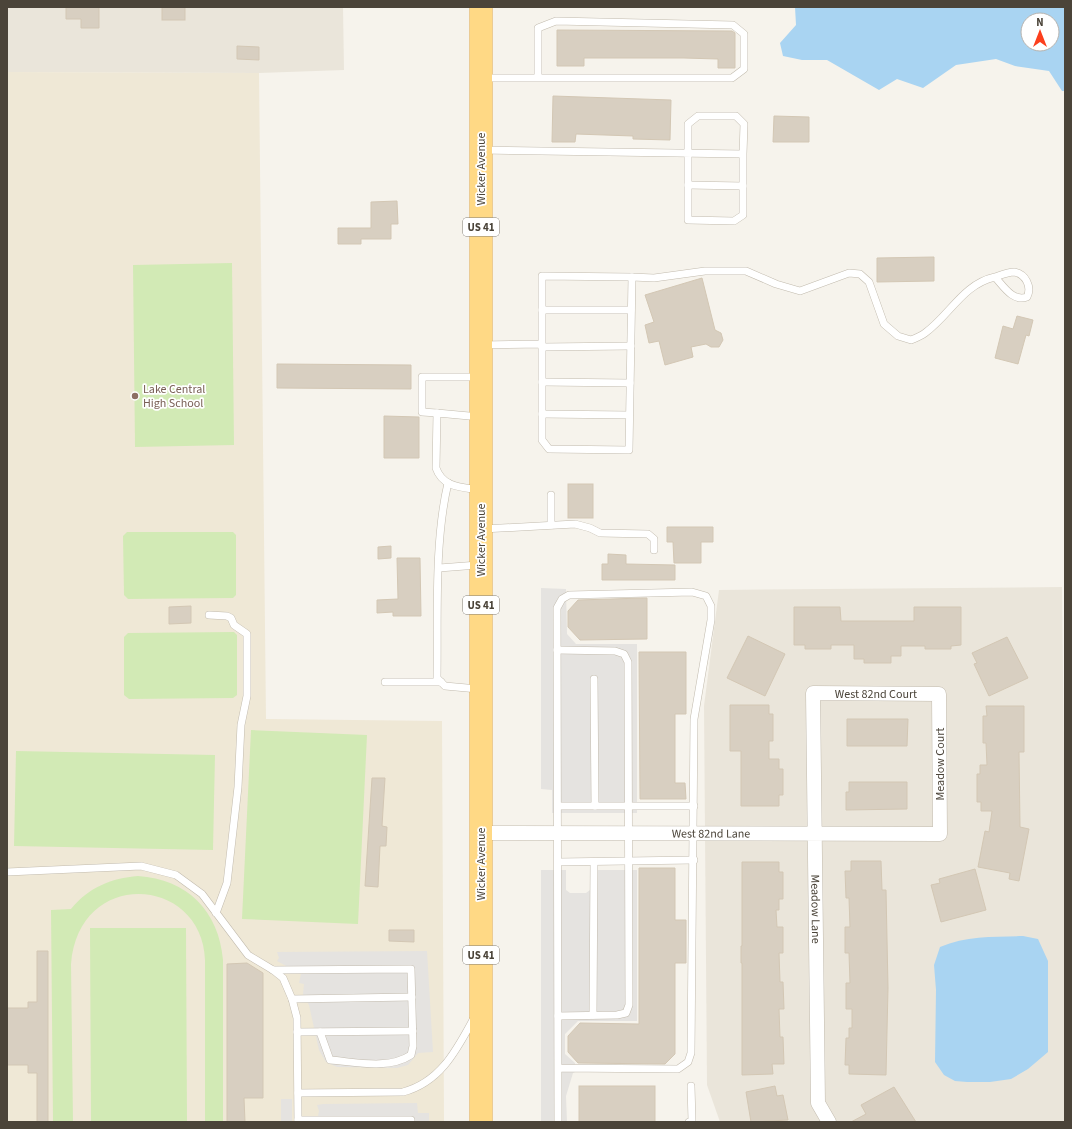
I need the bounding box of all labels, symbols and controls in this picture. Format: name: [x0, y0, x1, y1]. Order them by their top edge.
north arrow: [1020, 12, 1060, 52]
text: N: [1036, 15, 1044, 30]
street label: Wicker Avenue: [473, 132, 490, 206]
road number: US 41: [463, 218, 499, 236]
place label: Lake Central High School: [143, 381, 205, 412]
marker: Lake Central High School: [130, 391, 140, 401]
street label: Wicker Avenue: [473, 503, 490, 577]
road number: US 41: [463, 596, 499, 614]
street label: West 82nd Court: [835, 686, 917, 703]
street label: Meadow Court: [932, 728, 949, 800]
street label: West 82nd Lane: [672, 825, 750, 843]
street label: Wicker Avenue: [473, 827, 490, 901]
street label: Meadow Lane: [806, 874, 824, 944]
road number: US 41: [463, 946, 499, 964]

